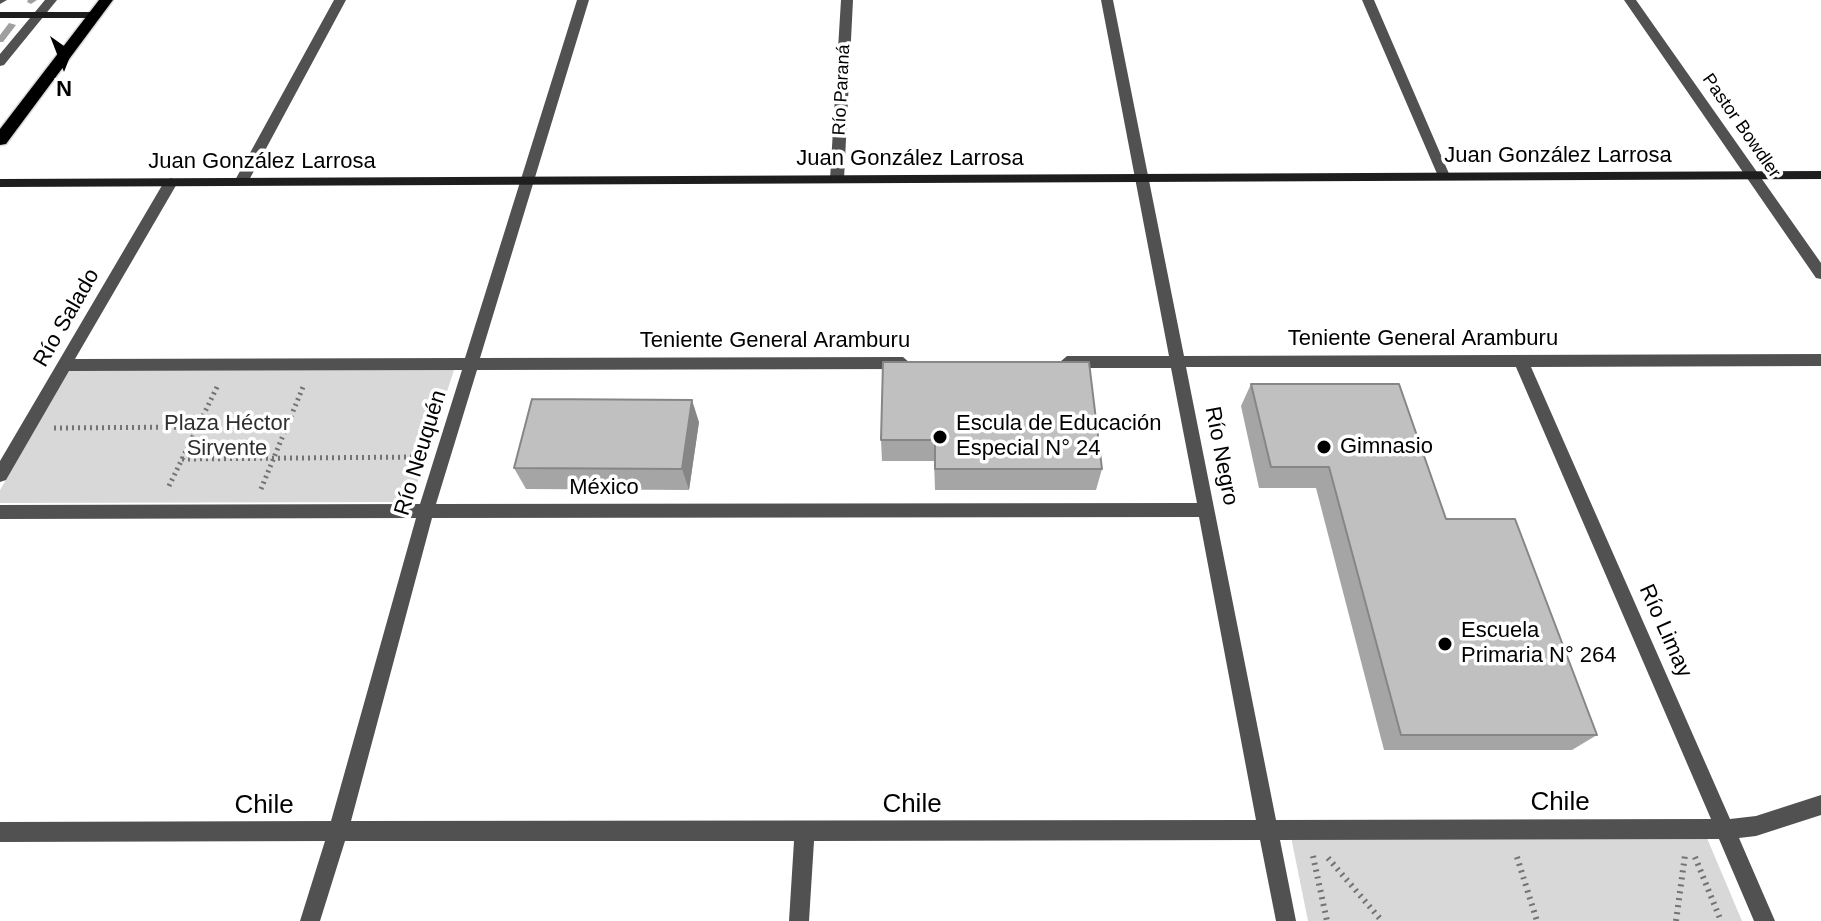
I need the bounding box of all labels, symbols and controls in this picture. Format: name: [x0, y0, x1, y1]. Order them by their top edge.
north arrow: [24, 24, 104, 104]
street label: Río Paraná: [829, 44, 855, 136]
street label: Pastor Bowdler: [1697, 70, 1785, 182]
text: N: [56, 76, 72, 101]
street label: Juan González Larrosa: [1444, 143, 1672, 169]
street label: Juan González Larrosa: [796, 146, 1024, 172]
street label: Juan González Larrosa: [148, 149, 376, 175]
street label: Río Salado: [28, 264, 106, 372]
street label: Teniente General Aramburu: [1288, 326, 1558, 352]
street label: Teniente General Aramburu: [640, 328, 910, 354]
street label: Río Neuquén: [389, 387, 453, 519]
street label: Río Negro: [1198, 404, 1244, 508]
park label: Plaza Héctor Sirvente: [164, 411, 290, 462]
place label: Escula de Educación Especial N° 24: [956, 411, 1161, 462]
marker: Escula de Educación Especial N° 24: [931, 428, 949, 446]
place label: Gimnasio: [1340, 434, 1433, 460]
marker: Gimnasio: [1315, 438, 1333, 456]
street label: México: [569, 475, 639, 501]
street label: Río Limay: [1633, 580, 1697, 682]
place label: Escuela Primaria N° 264: [1461, 618, 1617, 670]
marker: Escuela Primaria N° 264: [1436, 635, 1454, 653]
street label: Chile: [1530, 787, 1590, 819]
street label: Chile: [882, 789, 942, 821]
street label: Chile: [234, 790, 294, 822]

